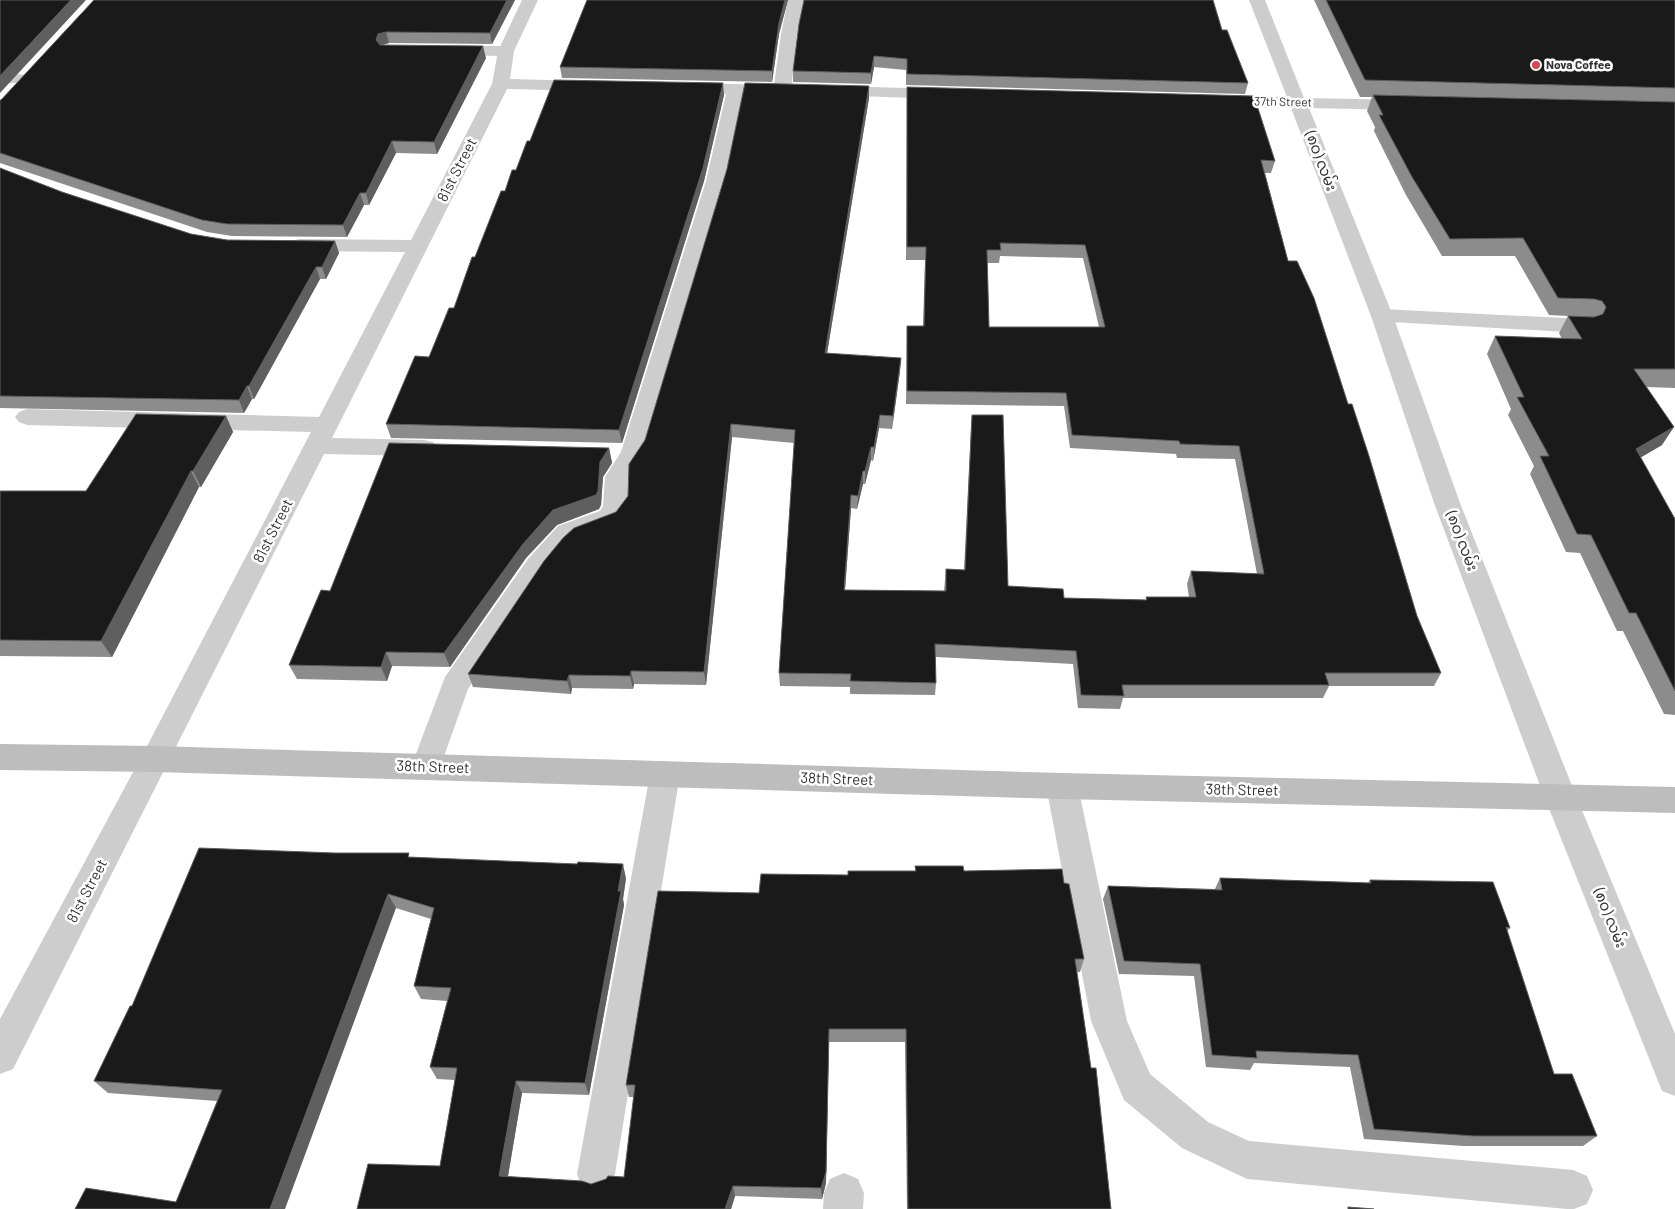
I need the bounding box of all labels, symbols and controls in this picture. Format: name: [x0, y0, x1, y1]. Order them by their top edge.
place label: Nova Coffee: [1546, 57, 1611, 71]
marker: Nova Coffee: [1530, 59, 1542, 71]
street label: 37th Street: [1254, 93, 1312, 109]
street label: (၈၀) လမ်း: [1302, 127, 1342, 193]
street label: 81st Street: [432, 135, 480, 204]
street label: 81st Street: [248, 496, 296, 565]
street label: (၈၀) လမ်း: [1443, 507, 1483, 573]
street label: 38th Street: [396, 756, 470, 776]
street label: 38th Street: [800, 768, 874, 788]
street label: 38th Street: [1205, 779, 1279, 799]
street label: 81st Street: [62, 856, 110, 925]
street label: (၈၀) လမ်း: [1590, 884, 1631, 950]

